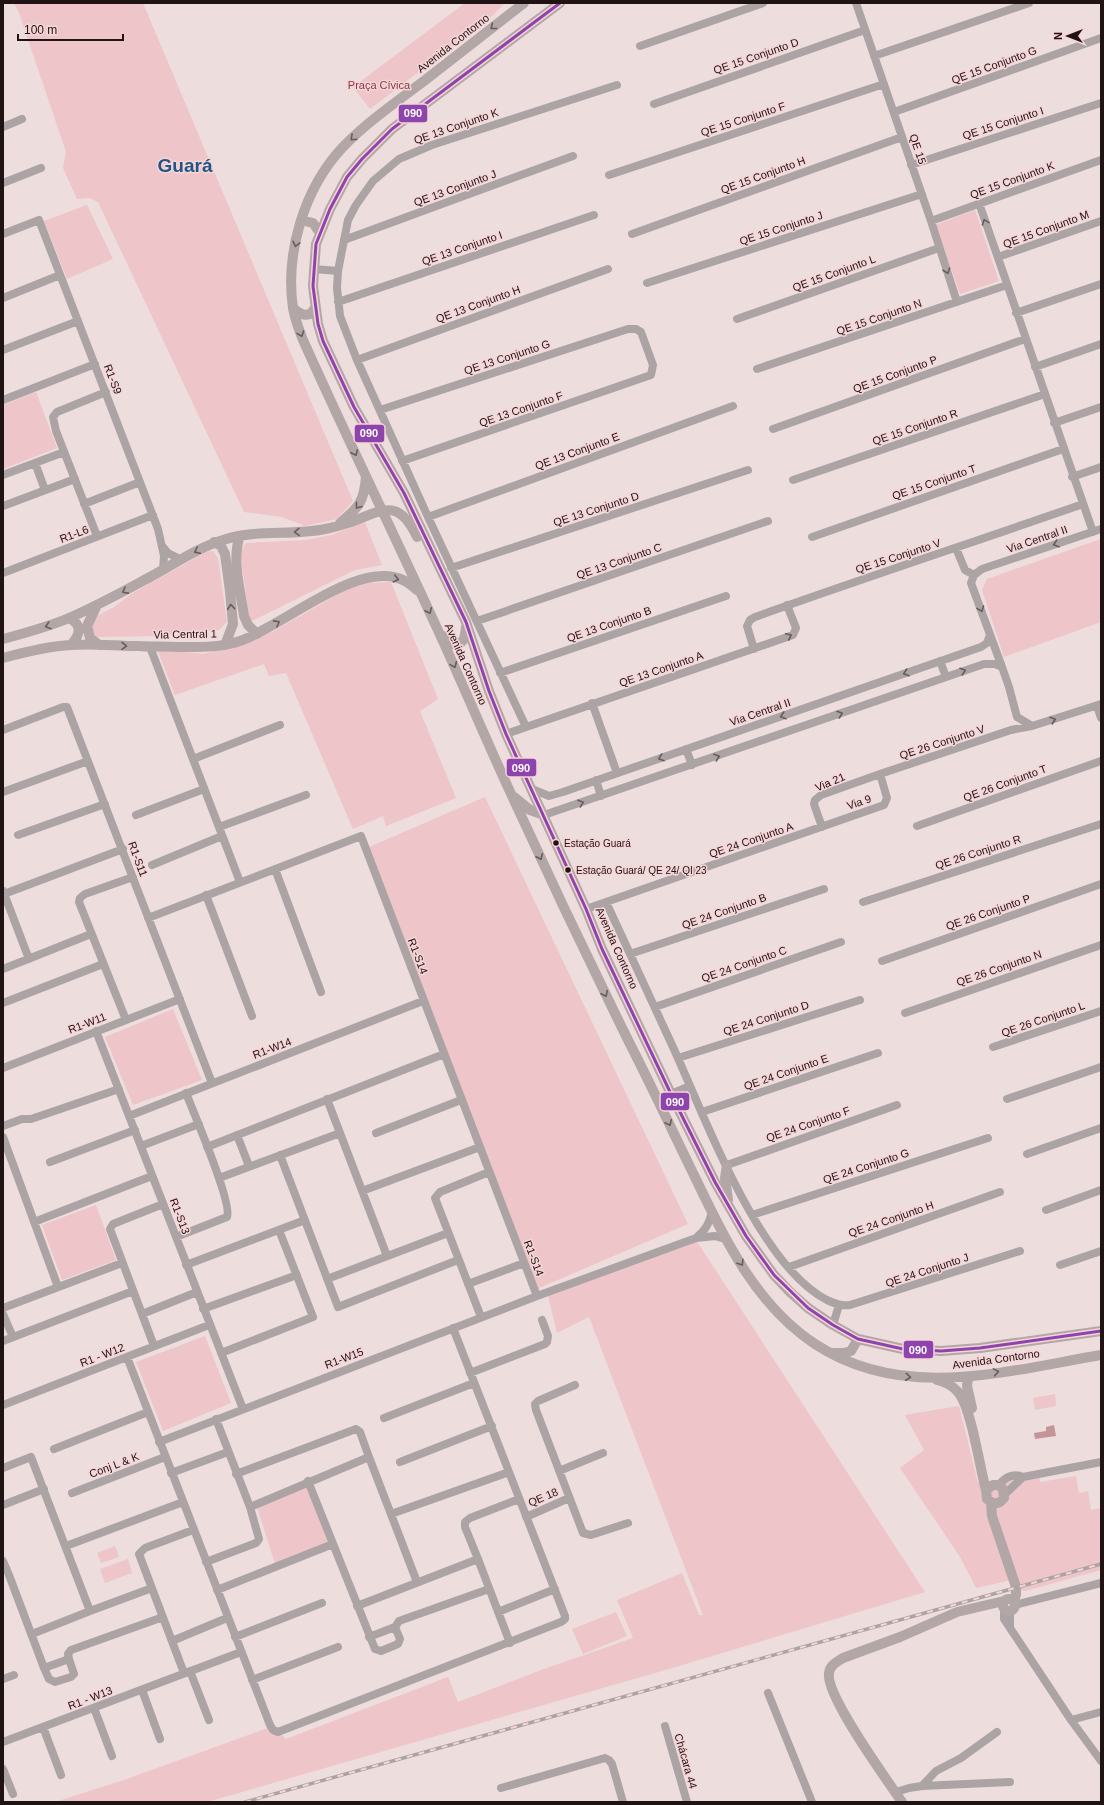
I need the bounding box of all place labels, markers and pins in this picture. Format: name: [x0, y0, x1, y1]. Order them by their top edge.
marker: Estação Guará: [551, 838, 561, 848]
place label: Estação Guará: [564, 838, 631, 849]
marker: Estação Guará/ QE 24/ QI 23: [563, 865, 573, 875]
place label: Estação Guará/ QE 24/ QI 23: [576, 865, 707, 876]

